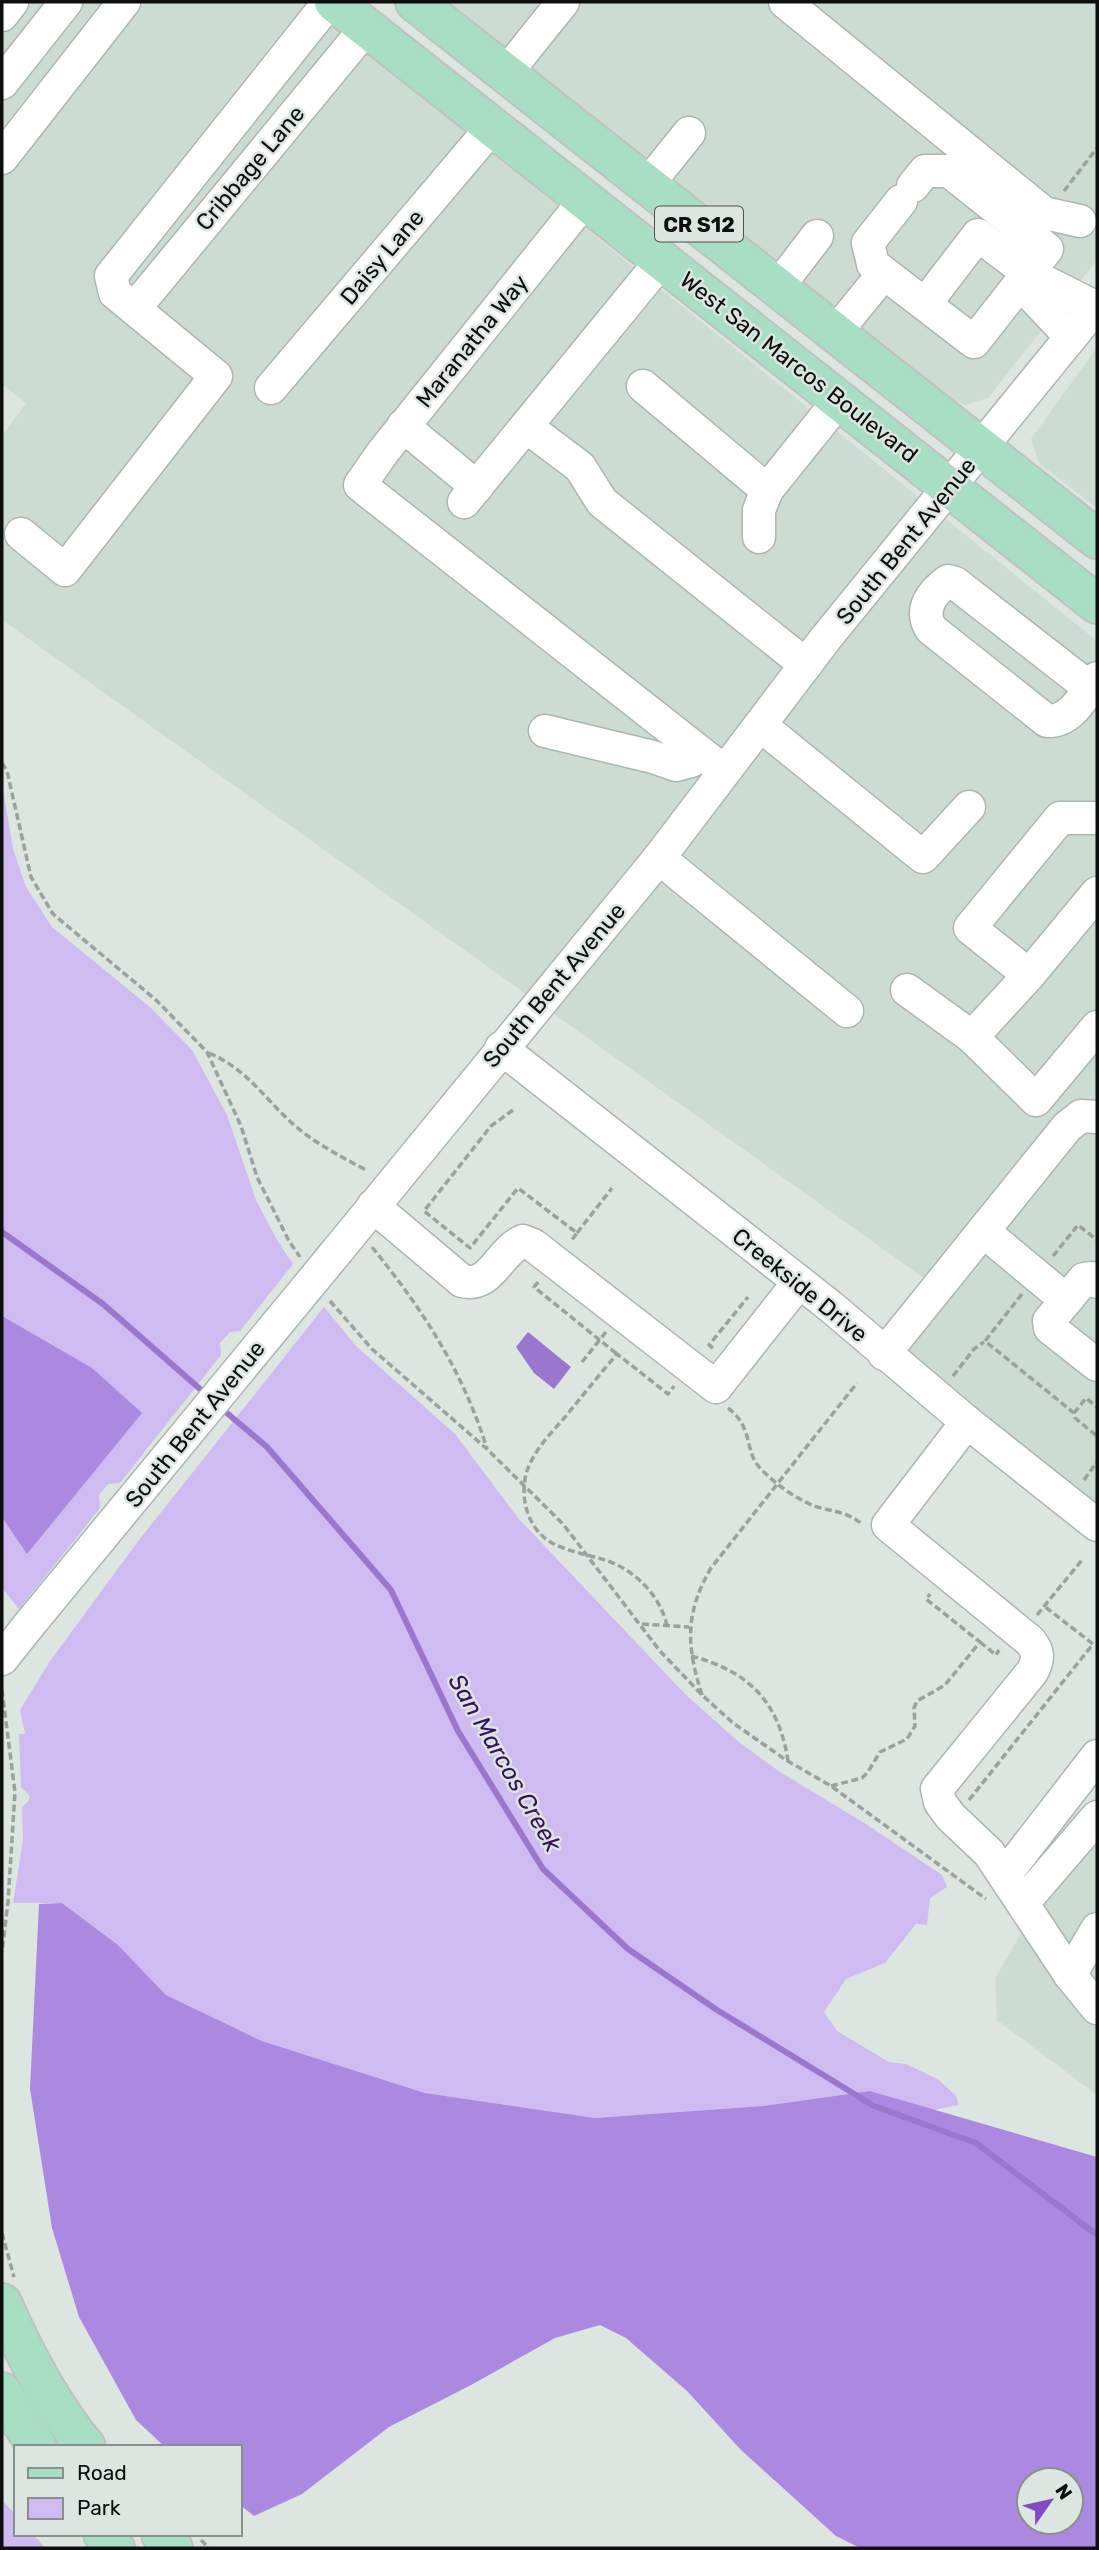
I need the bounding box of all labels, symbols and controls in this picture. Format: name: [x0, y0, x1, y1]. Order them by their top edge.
street label: Cribbage Lane: [190, 100, 310, 236]
street label: Daisy Lane: [334, 204, 430, 310]
road number: CR S12: [655, 206, 743, 242]
street label: West San Marcos Boulevard: [675, 265, 923, 469]
street label: Maranatha Way: [410, 269, 534, 413]
street label: South Bent Avenue: [830, 452, 982, 630]
street label: South Bent Avenue: [477, 897, 631, 1073]
street label: Creekside Drive: [727, 1222, 873, 1348]
street label: South Bent Avenue: [119, 1335, 271, 1513]
water label: San Marcos Creek: [443, 1669, 568, 1858]
legend: [14, 2445, 242, 2536]
text: Road: [77, 2460, 127, 2485]
north arrow: [1015, 2466, 1085, 2536]
text: N: [1050, 2480, 1077, 2504]
text: Park: [77, 2495, 121, 2520]

